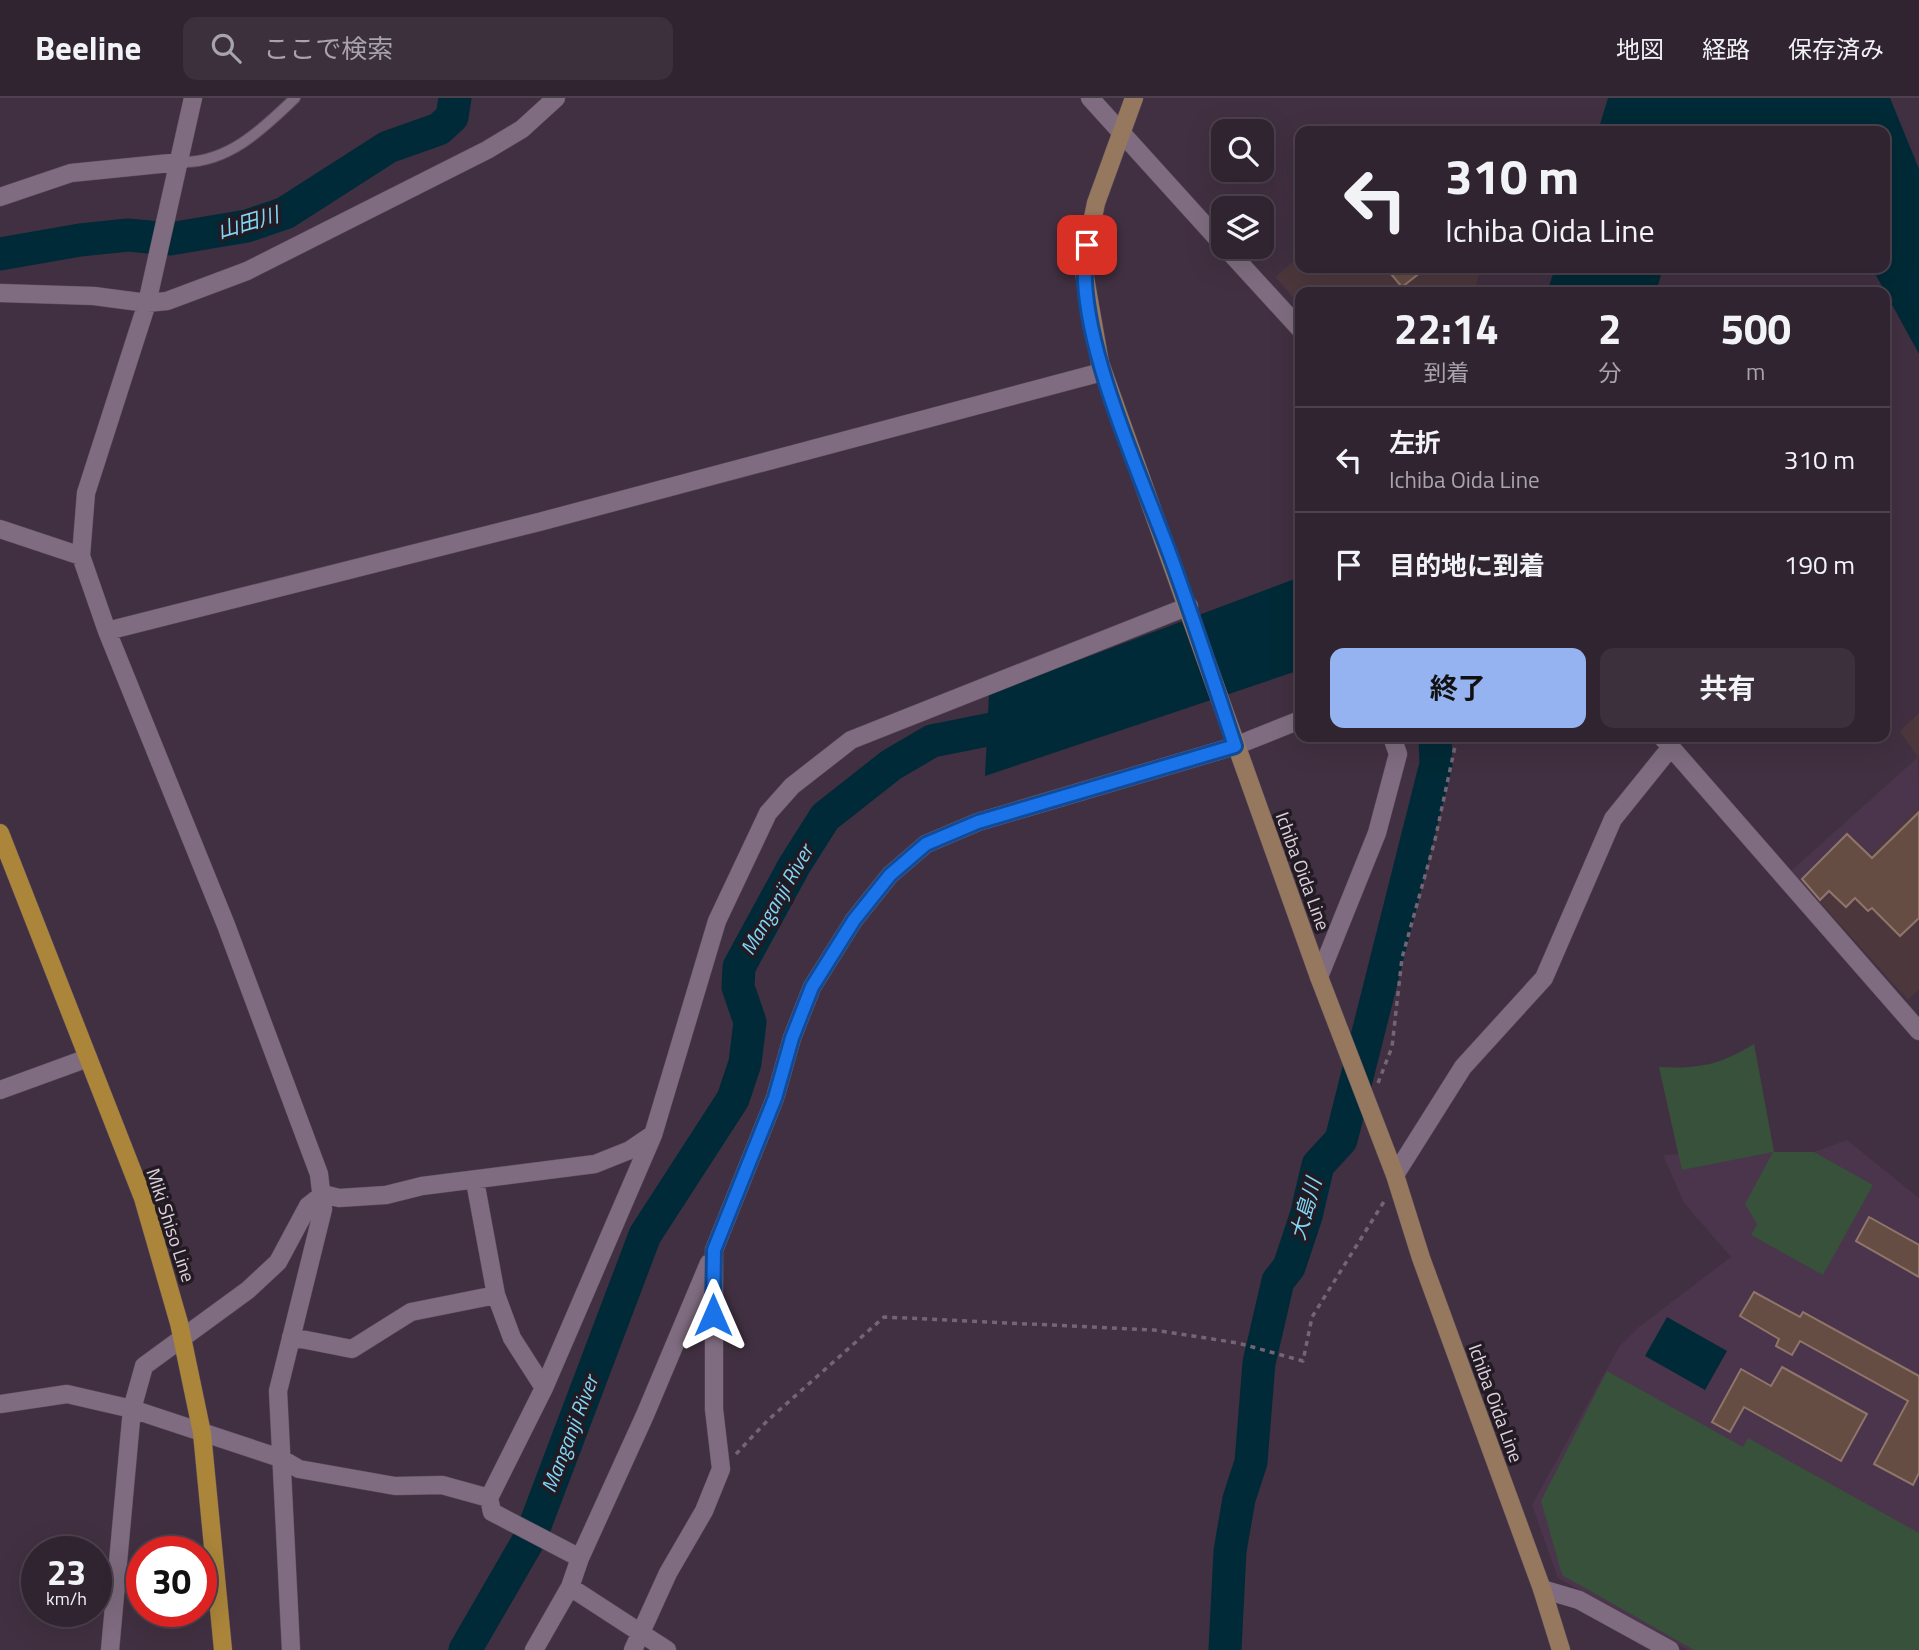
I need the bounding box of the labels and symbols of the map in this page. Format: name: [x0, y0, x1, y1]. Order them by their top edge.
water label: 山田川: [213, 197, 284, 246]
pin: [1057, 215, 1117, 275]
street label: Ichiba Oida Line: [1269, 807, 1338, 934]
water label: Manganji River: [732, 836, 822, 961]
street label: Miki Shiso Line: [139, 1164, 204, 1286]
water label: 大島川: [1281, 1172, 1330, 1243]
position arrow: [676, 1278, 750, 1352]
street label: Ichiba Oida Line: [1462, 1339, 1531, 1466]
water label: Manganji River: [532, 1368, 607, 1497]
speed limit sign: 30: [126, 1536, 217, 1627]

